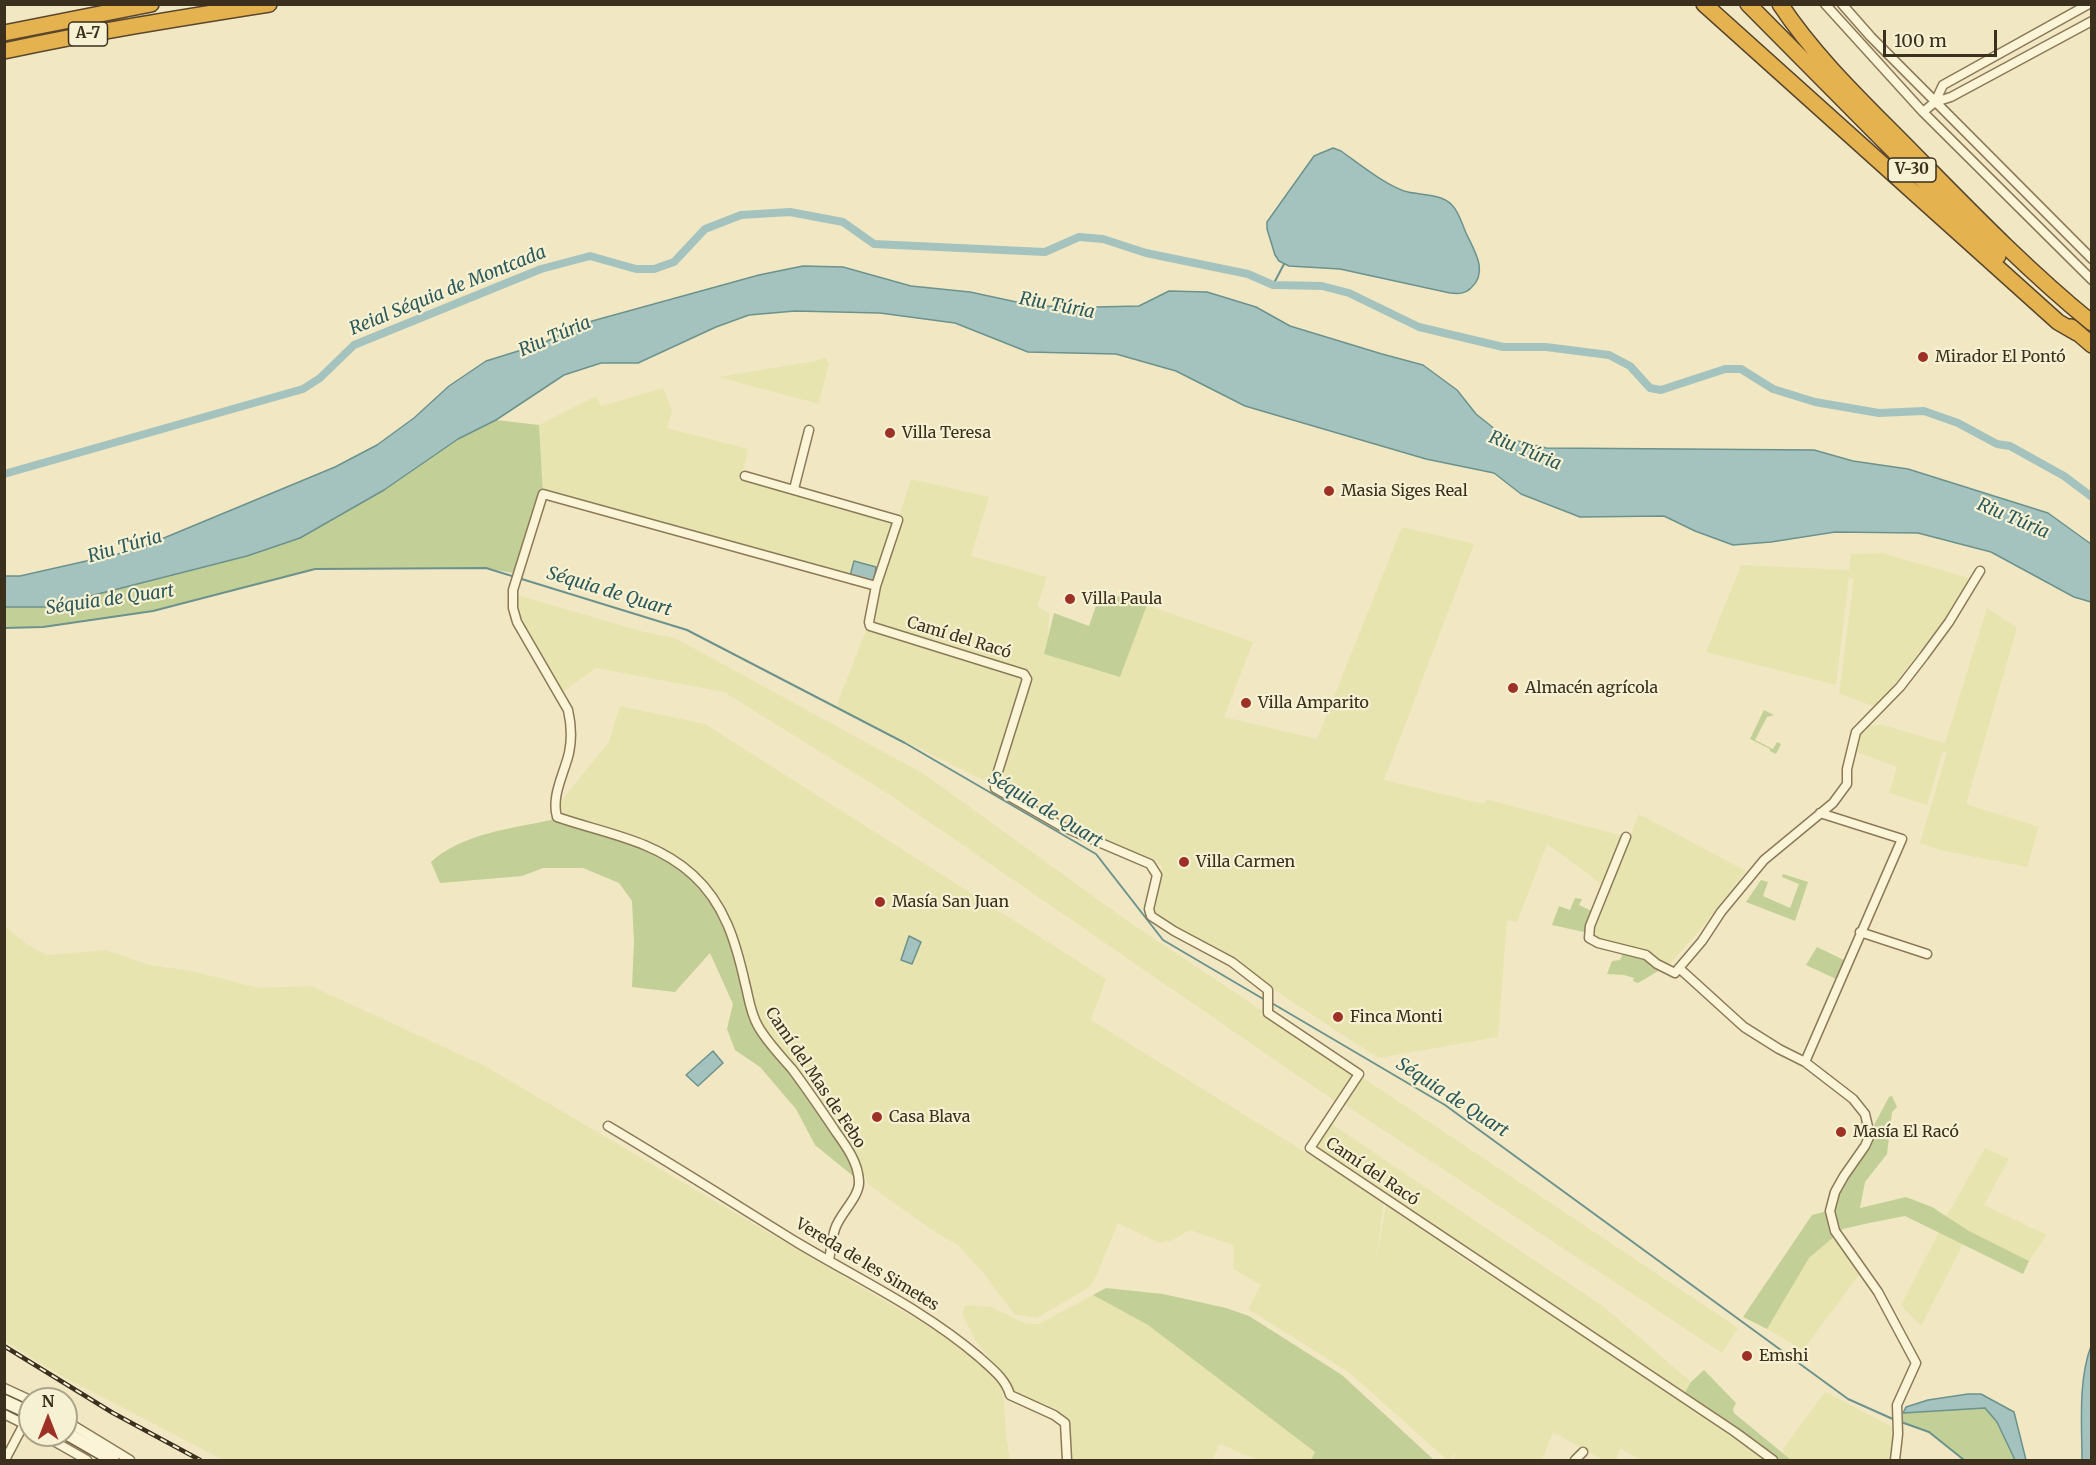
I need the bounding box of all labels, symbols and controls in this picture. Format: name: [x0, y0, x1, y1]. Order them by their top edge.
scale bar: [1886, 18, 2000, 56]
road number: A-7: [68, 22, 107, 46]
text: 100 m: [1894, 29, 1947, 52]
road number: V-30: [1888, 158, 1936, 182]
water label: Reial Séquia de Montcada: [347, 242, 549, 340]
water label: Riu Túria: [1018, 288, 1096, 324]
water label: Riu Túria: [516, 312, 594, 362]
place label: Mirador El Pontó: [1935, 347, 2066, 367]
marker: Mirador El Pontó: [1916, 350, 1930, 364]
place label: Villa Teresa: [902, 423, 991, 443]
marker: Villa Teresa: [883, 426, 897, 440]
water label: Riu Túria: [1486, 427, 1564, 475]
place label: Masia Siges Real: [1341, 481, 1468, 501]
marker: Masia Siges Real: [1322, 484, 1336, 498]
water label: Riu Túria: [1974, 494, 2052, 544]
water label: Riu Túria: [85, 526, 165, 568]
water label: Séquia de Quart: [544, 563, 674, 621]
water label: Séquia de Quart: [44, 580, 176, 620]
place label: Villa Paula: [1082, 589, 1162, 609]
marker: Villa Paula: [1063, 592, 1077, 606]
street label: Camí del Racó: [905, 613, 1013, 663]
place label: Almacén agrícola: [1525, 678, 1658, 698]
marker: Almacén agrícola: [1506, 681, 1520, 695]
place label: Villa Amparito: [1258, 693, 1369, 713]
marker: Villa Amparito: [1239, 696, 1253, 710]
water label: Séquia de Quart: [984, 767, 1106, 853]
place label: Villa Carmen: [1196, 852, 1295, 872]
marker: Villa Carmen: [1177, 855, 1191, 869]
place label: Masía San Juan: [892, 892, 1009, 912]
marker: Masía San Juan: [873, 895, 887, 909]
street label: Camí del Mas de Febo: [761, 1004, 869, 1152]
place label: Finca Monti: [1350, 1007, 1443, 1027]
marker: Finca Monti: [1331, 1010, 1345, 1024]
water label: Séquia de Quart: [1392, 1054, 1512, 1142]
place label: Casa Blava: [889, 1107, 970, 1127]
marker: Casa Blava: [870, 1110, 884, 1124]
place label: Masía El Racó: [1853, 1122, 1959, 1142]
marker: Masía El Racó: [1834, 1125, 1848, 1139]
street label: Camí del Racó: [1322, 1134, 1422, 1210]
street label: Vereda de les Simetes: [792, 1215, 942, 1315]
place label: Emshi: [1759, 1346, 1808, 1366]
marker: Emshi: [1740, 1349, 1754, 1363]
north arrow: [18, 1387, 78, 1447]
text: N: [42, 1391, 54, 1411]

